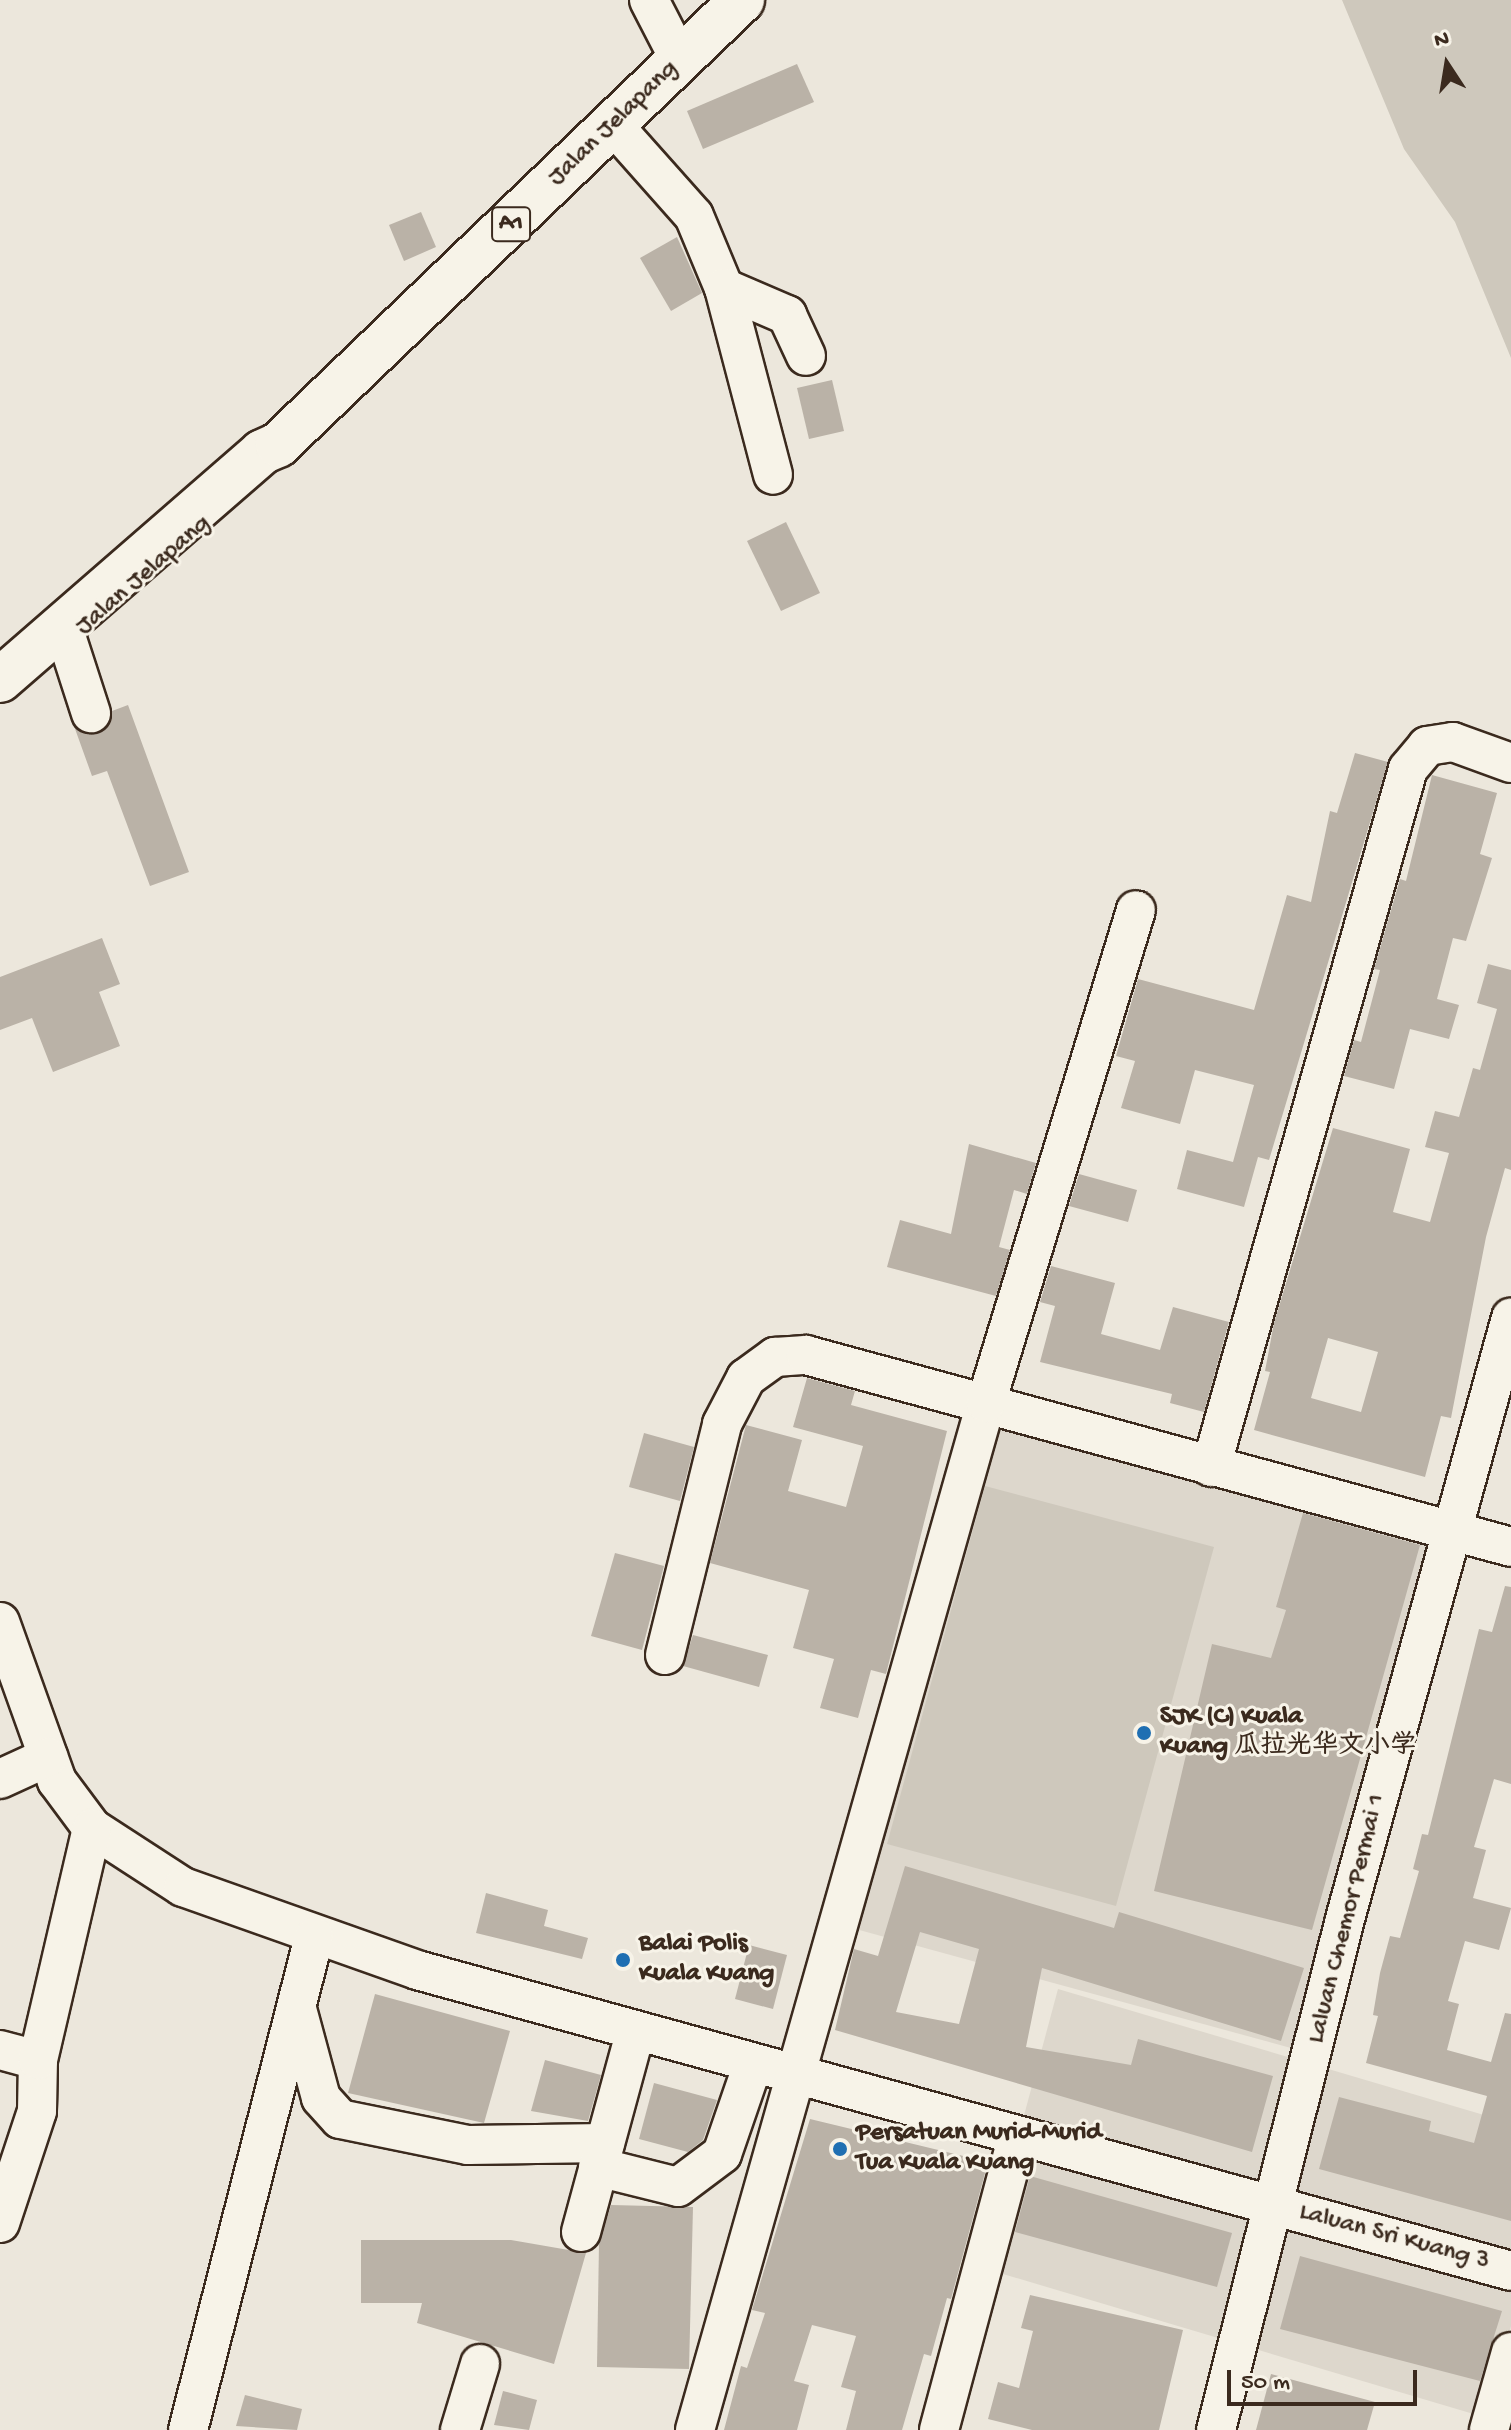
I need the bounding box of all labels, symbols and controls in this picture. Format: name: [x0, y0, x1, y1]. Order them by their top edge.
north arrow: [1407, 24, 1487, 104]
text: N: [1432, 26, 1452, 55]
street label: Jalan Jelapang: [543, 54, 685, 194]
road number: A1: [491, 204, 531, 244]
street label: Jalan Jelapang: [70, 509, 218, 643]
place label: SJK (C) Kuala Kuang 瓜拉光华文小学: [1160, 1702, 1416, 1764]
marker: SJK (C) Kuala Kuang 瓜拉光华文小学: [1135, 1724, 1153, 1742]
street label: Laluan Chemor Permai 1: [1302, 1791, 1394, 2047]
place label: Balai Polis Kuala Kuang: [639, 1929, 774, 1990]
marker: Balai Polis Kuala Kuang: [614, 1951, 632, 1969]
place label: Persatuan Murid-Murid Tua Kuala Kuang: [856, 2118, 1102, 2180]
marker: Persatuan Murid-Murid Tua Kuala Kuang: [831, 2140, 849, 2158]
street label: Laluan Sri Kuang 3: [1295, 2198, 1493, 2278]
scale bar: [1231, 2354, 1421, 2404]
text: 50 m: [1241, 2369, 1290, 2398]

